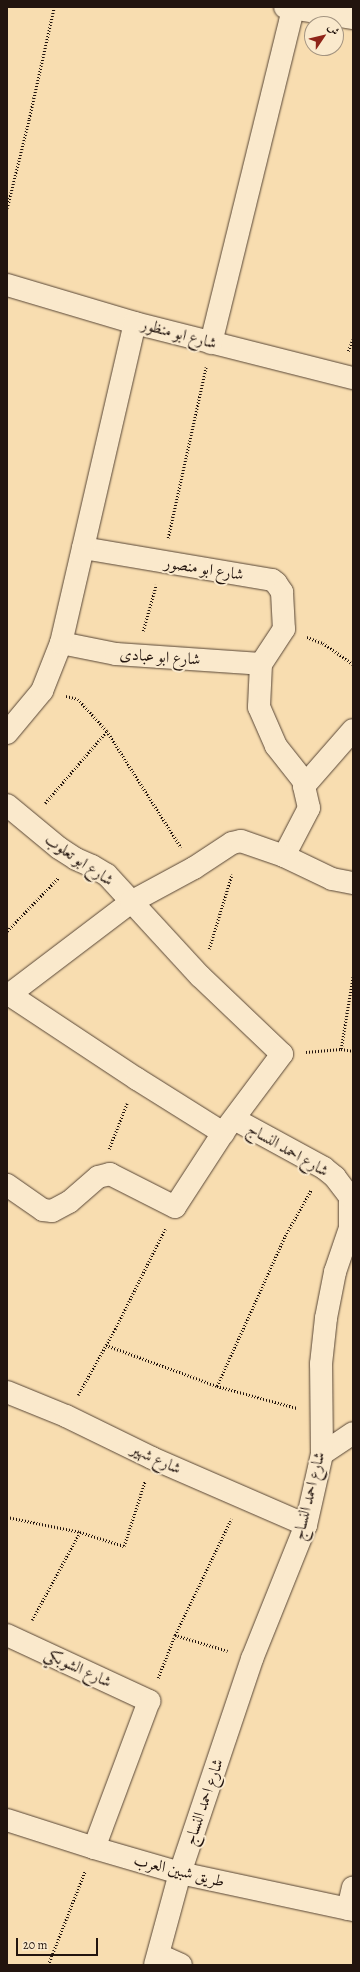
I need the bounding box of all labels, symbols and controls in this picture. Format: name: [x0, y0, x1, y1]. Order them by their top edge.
north arrow: [304, 16, 344, 56]
text: ش: [324, 21, 343, 38]
street label: شارع ابو منظور: [139, 315, 219, 353]
street label: شارع ابو منصور: [163, 553, 245, 585]
street label: شارع ابو عبادى: [119, 645, 201, 669]
street label: شارع ابو تعلوب: [41, 830, 117, 890]
street label: شارع احمد النساج: [244, 1119, 332, 1181]
street label: شارع شهير: [128, 1440, 184, 1478]
street label: شارع احمد النساج: [289, 1450, 329, 1542]
street label: شارع الشوبكي: [42, 1644, 114, 1692]
street label: شارع احمد النساج: [180, 1756, 228, 1848]
street label: طريق شبين العرب: [131, 1850, 227, 1892]
scale bar: [18, 1930, 100, 1956]
text: 20 m: [23, 1937, 47, 1953]

